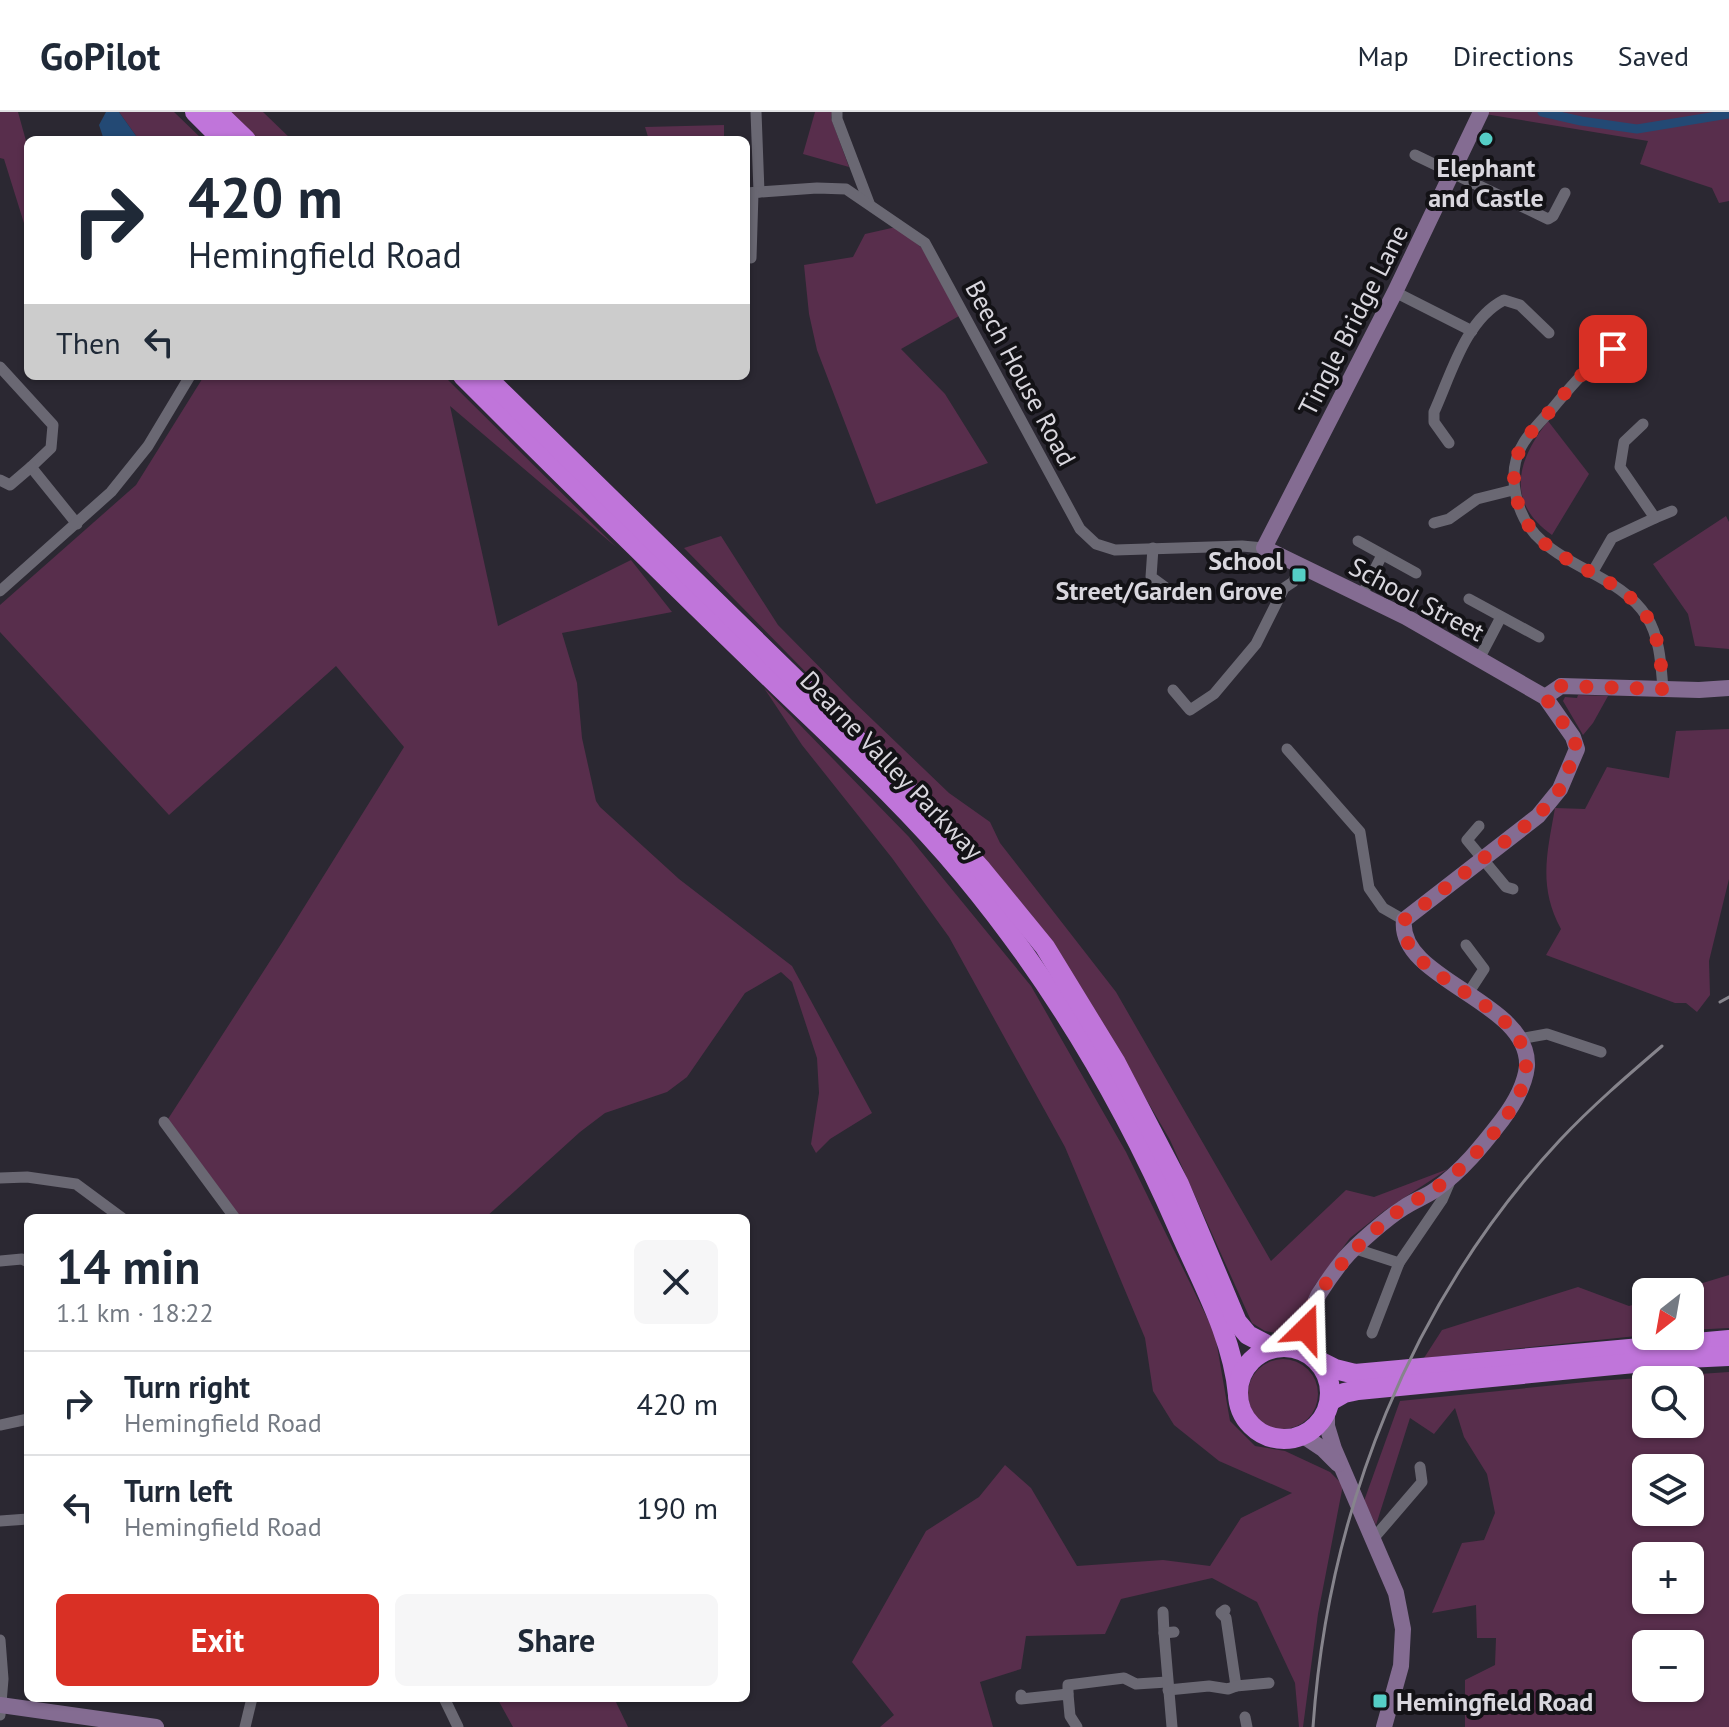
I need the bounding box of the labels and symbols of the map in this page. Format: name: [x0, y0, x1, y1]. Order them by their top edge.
marker: Elephant and Castle: [1477, 130, 1495, 148]
place label: Elephant and Castle: [1428, 151, 1544, 214]
street label: Tingle Bridge Lane: [1291, 219, 1415, 421]
street label: Beech House Road: [958, 275, 1084, 471]
pin: [1579, 315, 1647, 383]
place label: School Street/Garden Grove: [1056, 544, 1283, 607]
street label: School Street: [1344, 550, 1490, 649]
marker: School Street/Garden Grove: [1290, 566, 1308, 584]
street label: Dearne Valley Parkway: [793, 664, 991, 866]
north arrow: [1632, 1278, 1704, 1350]
position arrow: [1264, 1287, 1348, 1371]
place label: Hemingfield Road: [1396, 1685, 1593, 1718]
marker: Hemingfield Road: [1371, 1692, 1389, 1710]

